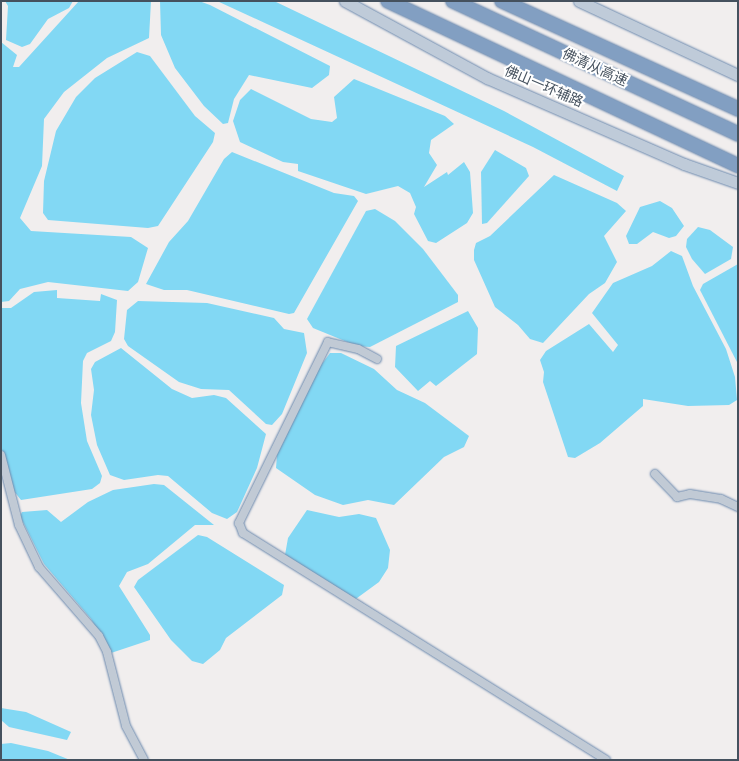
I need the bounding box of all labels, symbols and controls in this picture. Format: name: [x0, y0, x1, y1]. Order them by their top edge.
street label: 佛清从高速: [560, 45, 630, 89]
street label: 佛山一环辅路: [502, 62, 586, 110]

